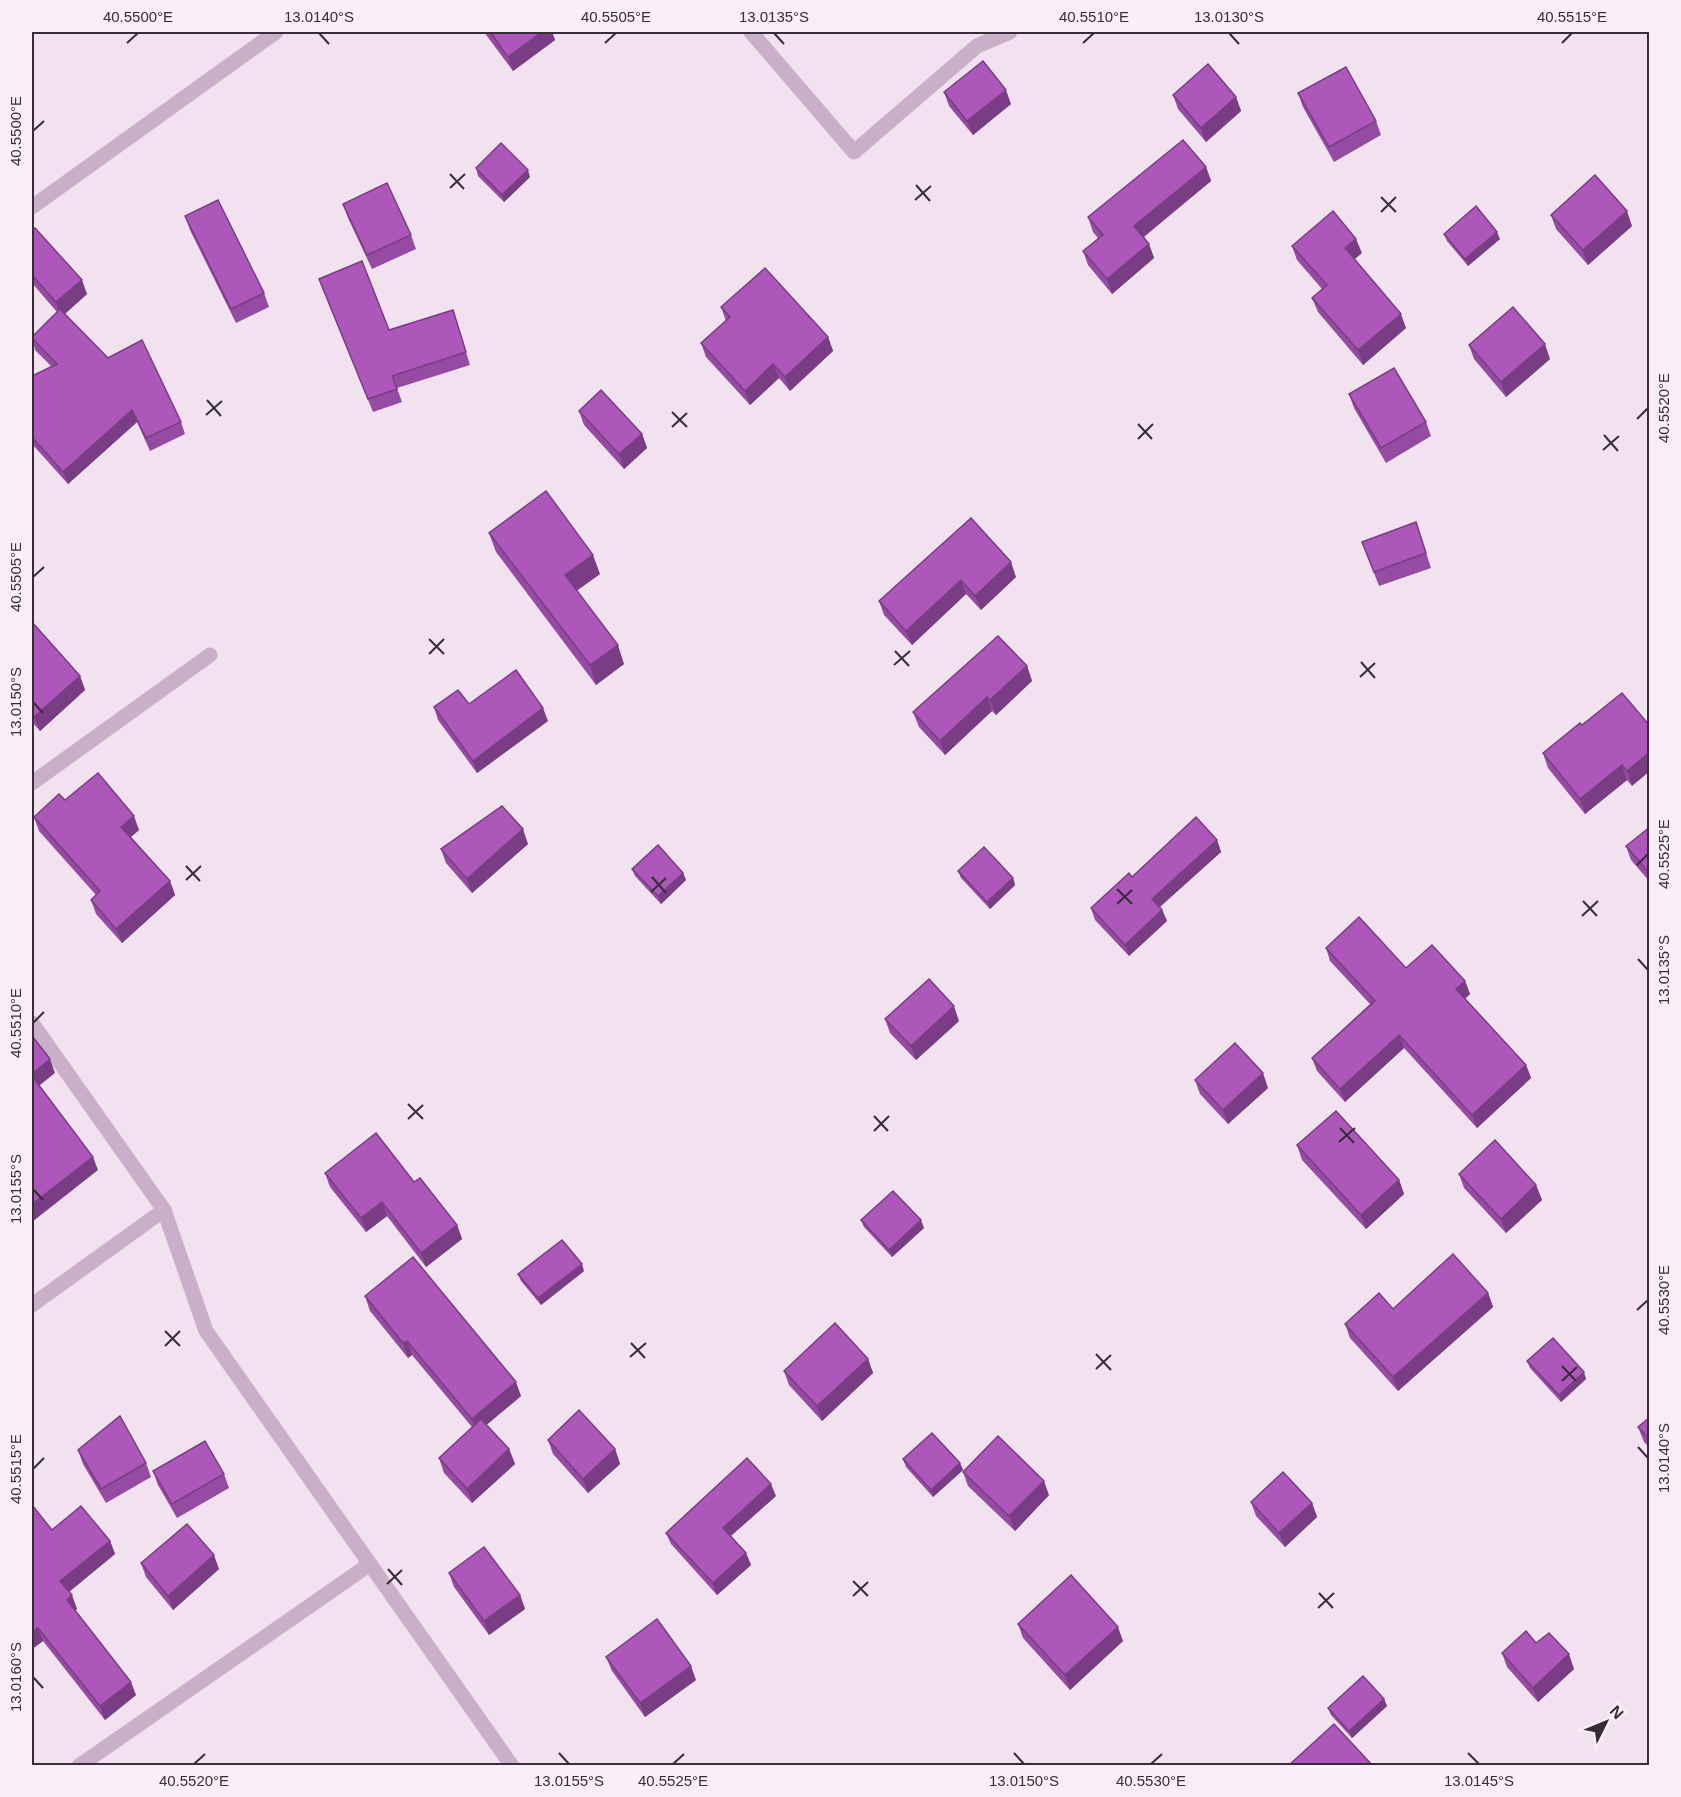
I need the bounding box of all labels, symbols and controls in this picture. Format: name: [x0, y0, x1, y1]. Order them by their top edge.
text: 40.5500°E: [103, 8, 173, 25]
text: 13.0140°S: [284, 8, 354, 25]
text: 40.5505°E: [581, 8, 651, 25]
text: 13.0135°S: [739, 8, 809, 25]
text: 40.5510°E: [1059, 8, 1129, 25]
text: 13.0130°S: [1194, 8, 1264, 25]
text: 40.5515°E: [1537, 8, 1607, 25]
text: 40.5500°E: [7, 96, 24, 166]
text: 40.5520°E: [1655, 373, 1672, 443]
text: 40.5505°E: [7, 542, 24, 612]
text: 13.0150°S: [7, 667, 24, 737]
text: 40.5525°E: [1655, 819, 1672, 889]
text: 13.0135°S: [1655, 935, 1672, 1005]
text: 40.5510°E: [7, 988, 24, 1058]
text: 13.0155°S: [7, 1154, 24, 1224]
text: 40.5530°E: [1655, 1265, 1672, 1335]
text: 13.0140°S: [1655, 1423, 1672, 1493]
text: 40.5515°E: [7, 1434, 24, 1504]
text: 13.0160°S: [7, 1642, 24, 1712]
north arrow: [1576, 1692, 1636, 1752]
text: N: [1606, 1702, 1627, 1722]
text: 40.5520°E: [159, 1772, 229, 1789]
text: 13.0155°S: [534, 1772, 604, 1789]
text: 40.5525°E: [638, 1772, 708, 1789]
text: 13.0150°S: [989, 1772, 1059, 1789]
text: 40.5530°E: [1116, 1772, 1186, 1789]
text: 13.0145°S: [1444, 1772, 1514, 1789]

